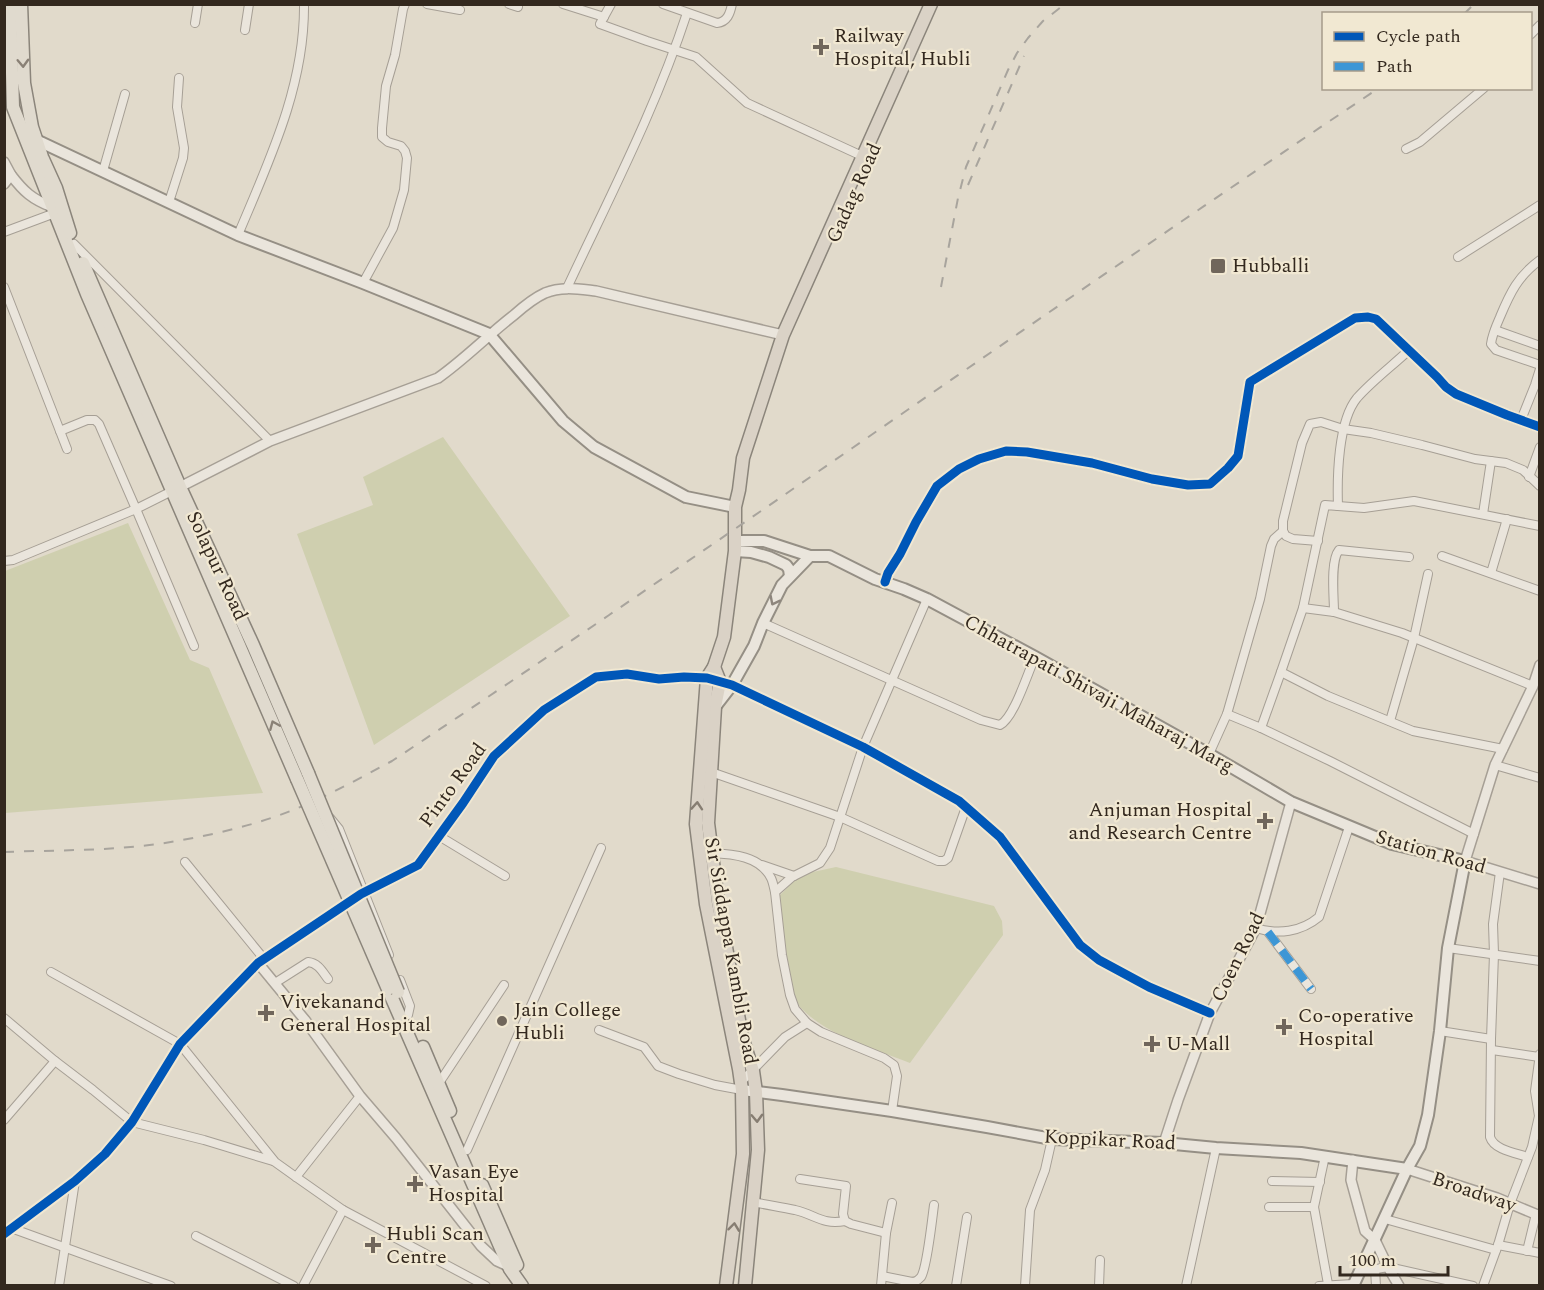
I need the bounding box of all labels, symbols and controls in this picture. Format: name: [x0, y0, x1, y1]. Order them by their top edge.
legend: [1322, 12, 1532, 90]
place label: Railway Hospital, Hubli: [834, 21, 971, 74]
text: Cycle path: [1376, 23, 1461, 50]
marker: Railway Hospital, Hubli: [812, 38, 830, 56]
text: Path: [1376, 53, 1413, 80]
one-way arrow: [17, 58, 29, 67]
street label: Gadag Road: [819, 138, 889, 248]
place label: Hubballi: [1232, 251, 1310, 281]
marker: Hubballi: [1209, 257, 1227, 275]
street label: Solapur Road: [178, 506, 256, 626]
one-way arrow: [769, 595, 781, 606]
street label: Chhatrapati Shivaji Maharaj Marg: [958, 607, 1240, 781]
one-way arrow: [269, 720, 281, 731]
street label: Pinto Road: [412, 736, 494, 834]
place label: Anjuman Hospital and Research Centre: [1068, 795, 1252, 848]
one-way arrow: [690, 802, 703, 811]
marker: Anjuman Hospital and Research Centre: [1256, 812, 1274, 830]
street label: Station Road: [1372, 822, 1490, 882]
street label: Sir Siddappa Kambli Road: [696, 835, 766, 1067]
street label: Coen Road: [1203, 907, 1273, 1007]
place label: Vivekanand General Hospital: [280, 987, 431, 1040]
place label: Jain College Hubli: [514, 995, 621, 1048]
place label: Co-operative Hospital: [1298, 1001, 1414, 1054]
marker: Vivekanand General Hospital: [257, 1004, 275, 1022]
marker: Jain College Hubli: [495, 1014, 509, 1028]
marker: Co-operative Hospital: [1275, 1018, 1293, 1036]
place label: U-Mall: [1166, 1029, 1230, 1059]
marker: U-Mall: [1143, 1035, 1161, 1053]
one-way arrow: [751, 1114, 764, 1123]
street label: Koppikar Road: [1043, 1122, 1177, 1158]
place label: Vasan Eye Hospital: [428, 1157, 519, 1210]
street label: Broadway: [1428, 1164, 1521, 1221]
marker: Vasan Eye Hospital: [406, 1175, 424, 1193]
place label: Hubli Scan Centre: [386, 1219, 484, 1272]
one-way arrow: [727, 1223, 739, 1232]
marker: Hubli Scan Centre: [364, 1236, 382, 1254]
scale bar: [1340, 1239, 1448, 1277]
text: 100 m: [1349, 1247, 1396, 1274]

